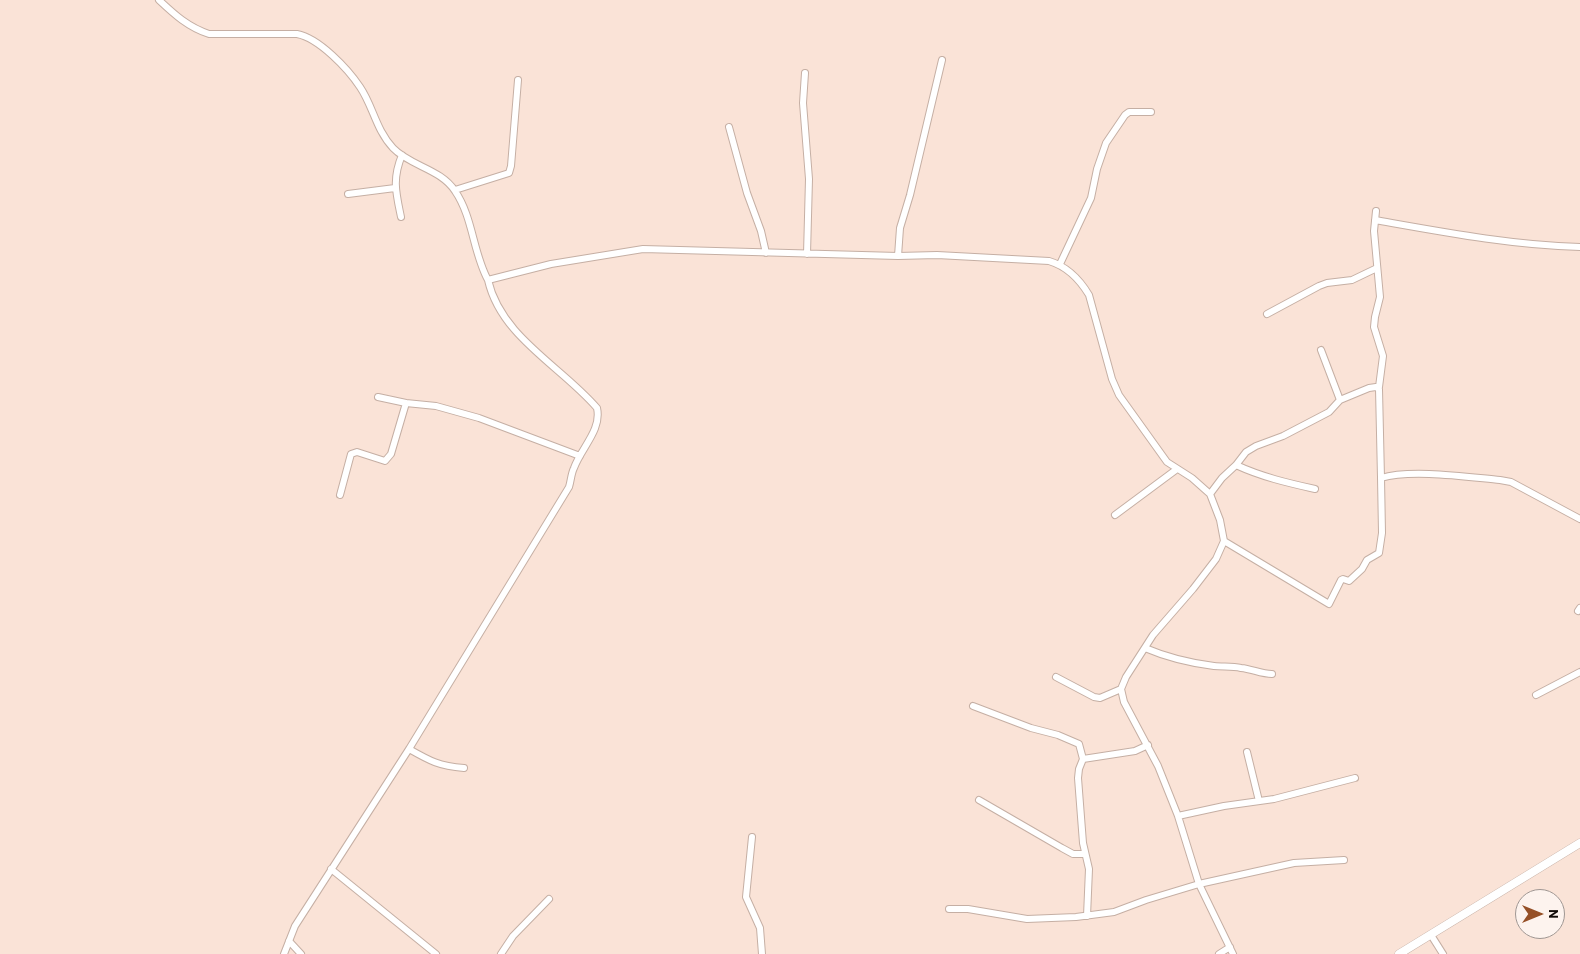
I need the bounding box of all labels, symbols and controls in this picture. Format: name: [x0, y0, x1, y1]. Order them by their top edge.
north arrow: [1515, 889, 1565, 939]
text: N: [1546, 909, 1563, 919]

